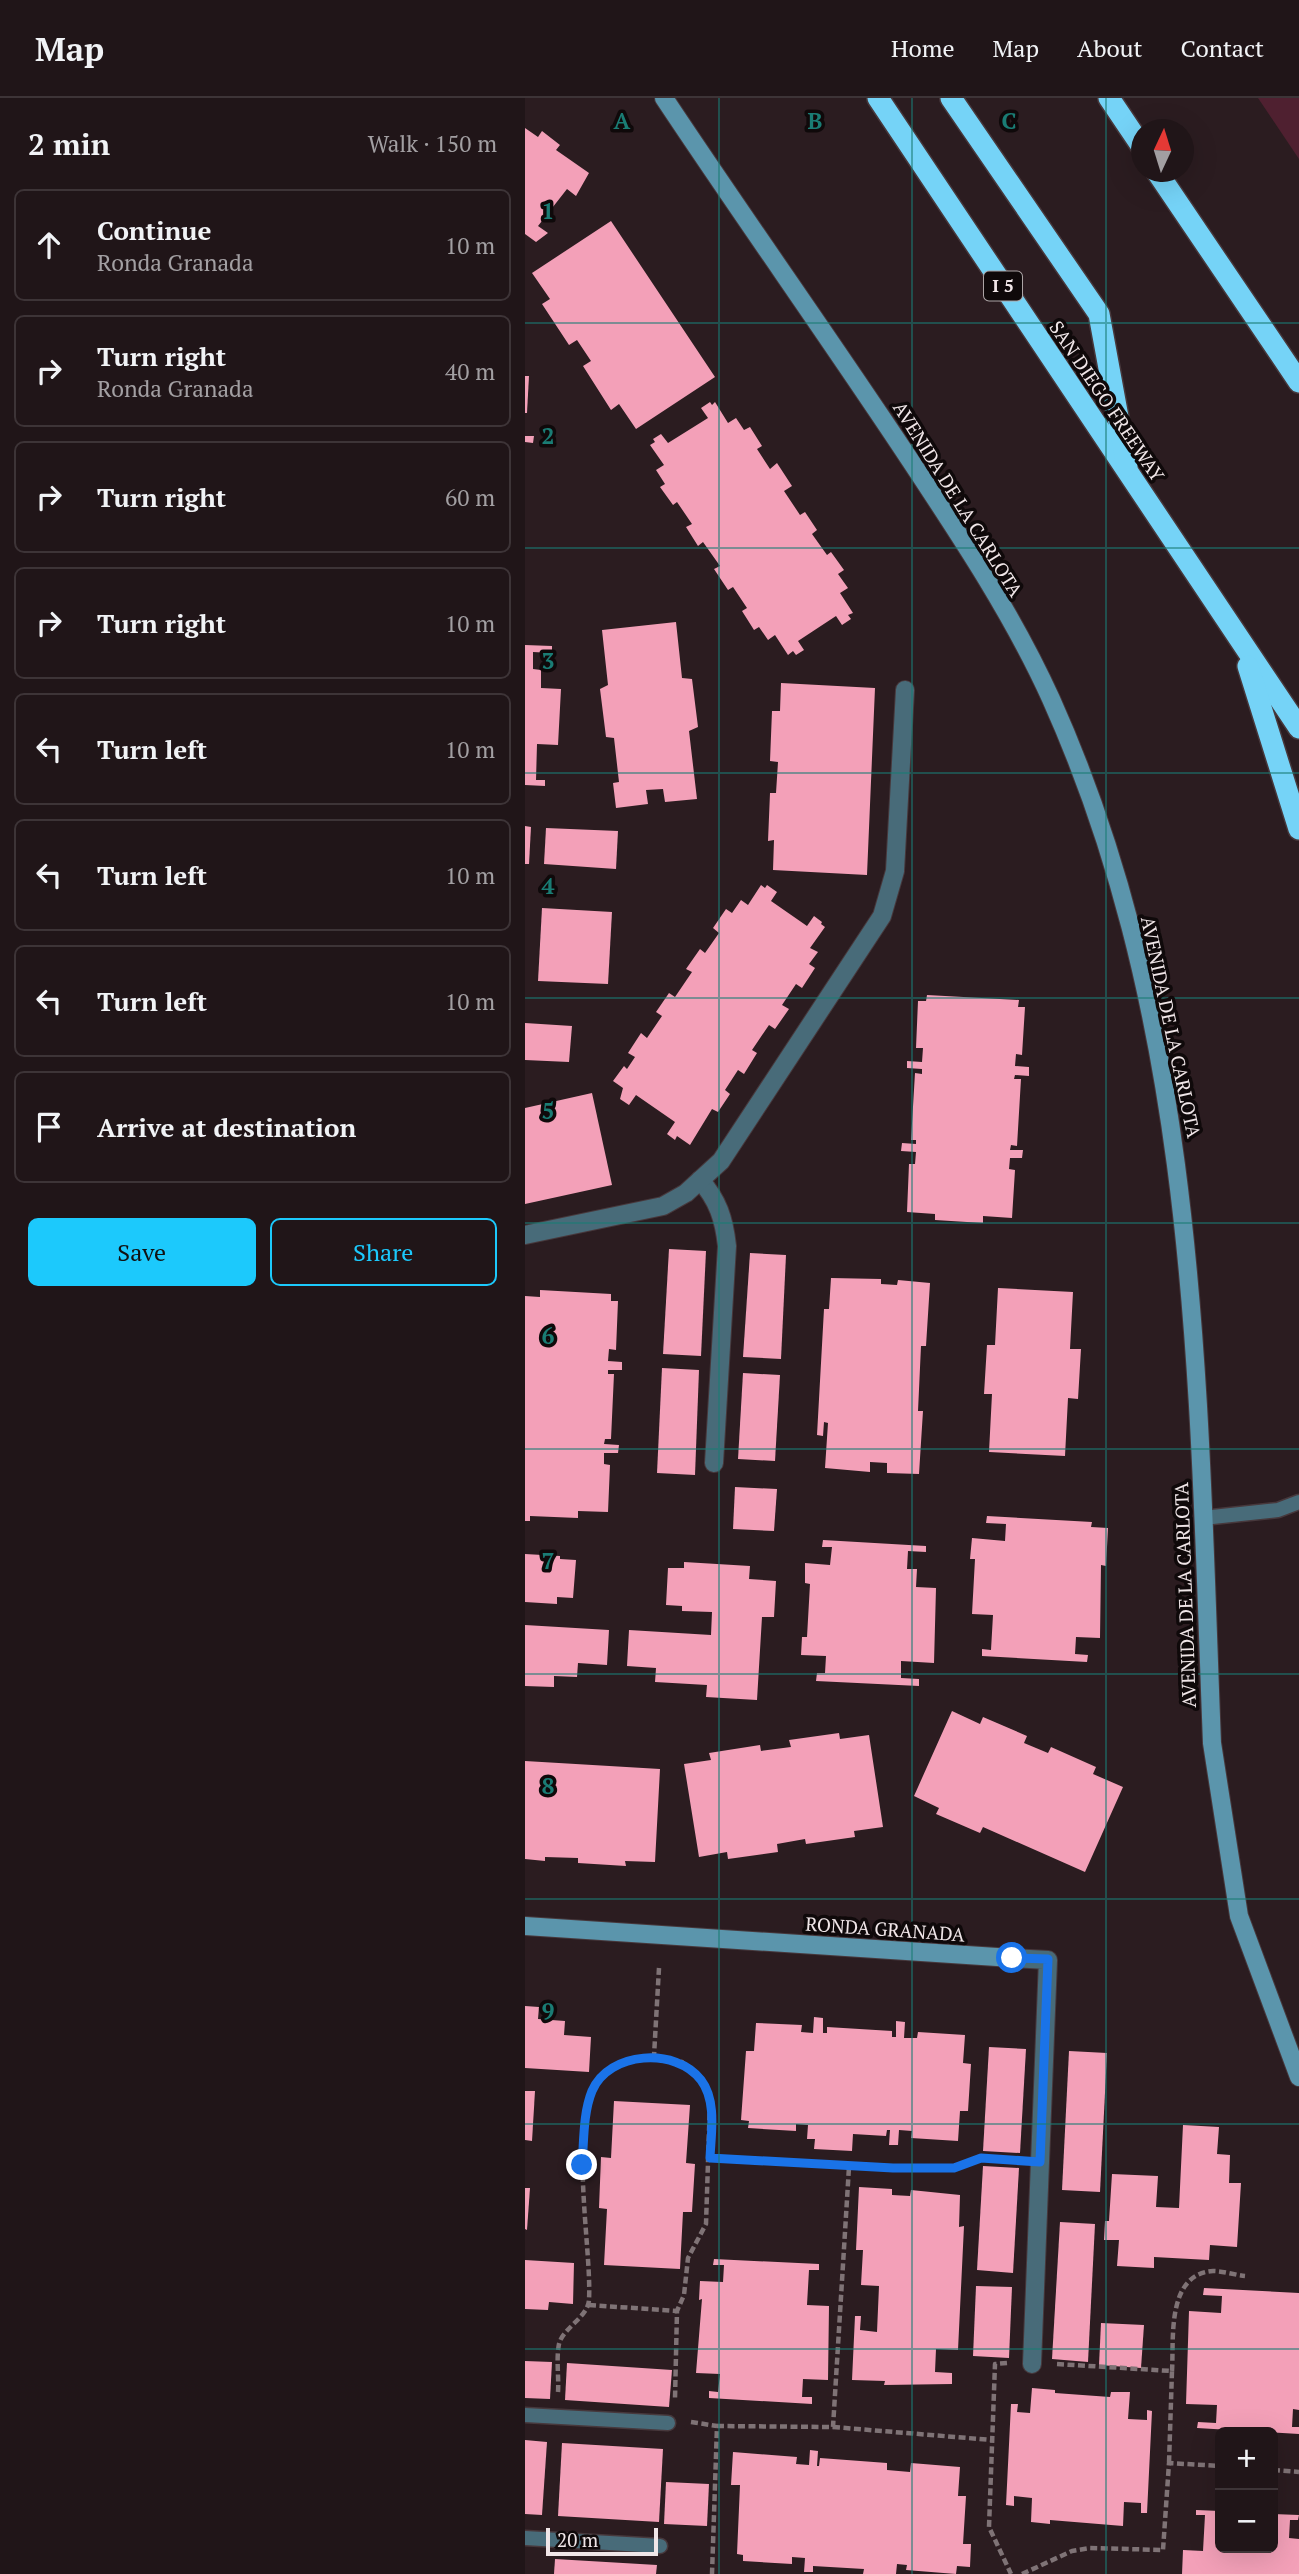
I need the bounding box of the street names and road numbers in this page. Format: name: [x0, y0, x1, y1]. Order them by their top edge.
road number: I 5: [984, 272, 1022, 300]
street label: SAN DIEGO FREEWAY: [1044, 316, 1171, 487]
street label: AVENIDA DE LA CARLOTA: [888, 396, 1029, 601]
street label: AVENIDA DE LA CARLOTA: [1136, 914, 1207, 1140]
street label: AVENIDA DE LA CARLOTA: [1168, 1482, 1201, 1708]
street label: RONDA GRANADA: [805, 1910, 966, 1947]

